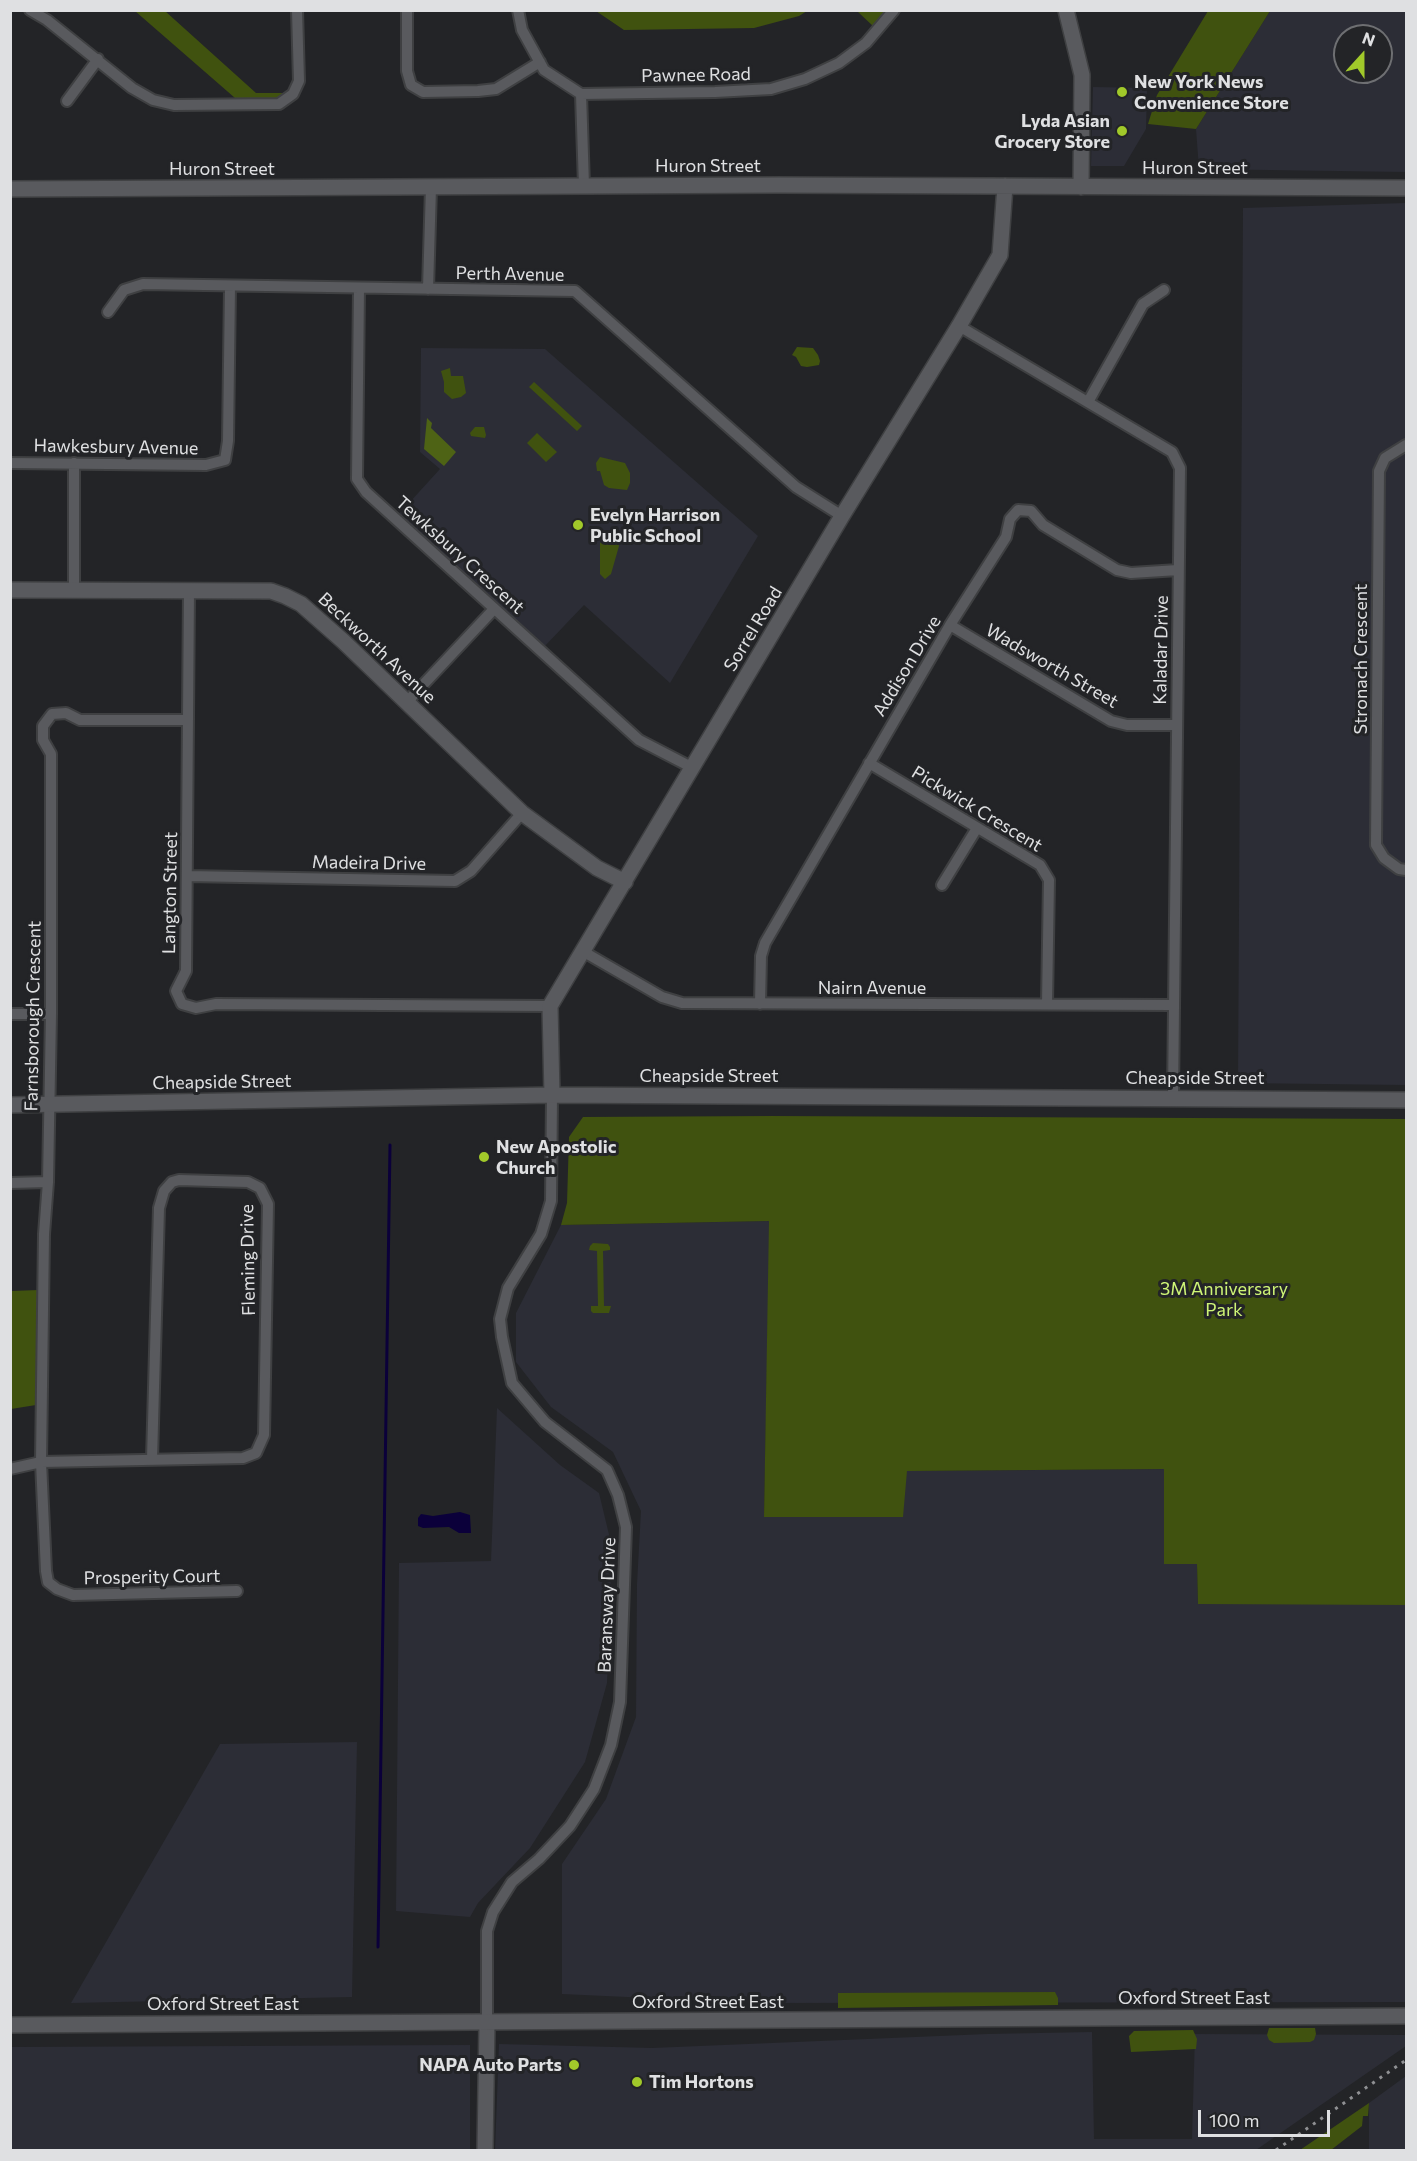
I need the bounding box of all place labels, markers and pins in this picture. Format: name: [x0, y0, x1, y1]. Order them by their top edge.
place label: New York News Convenience Store: [1134, 71, 1289, 113]
marker: New York News Convenience Store: [1115, 85, 1129, 99]
place label: Lyda Asian Grocery Store: [994, 110, 1110, 152]
marker: Lyda Asian Grocery Store: [1115, 124, 1129, 138]
place label: Evelyn Harrison Public School: [590, 504, 720, 546]
marker: Evelyn Harrison Public School: [571, 518, 585, 532]
place label: New Apostolic Church: [496, 1136, 616, 1178]
marker: New Apostolic Church: [477, 1150, 491, 1164]
place label: NAPA Auto Parts: [419, 2054, 562, 2076]
marker: NAPA Auto Parts: [567, 2058, 581, 2072]
place label: Tim Hortons: [649, 2071, 754, 2093]
marker: Tim Hortons: [630, 2075, 644, 2089]

